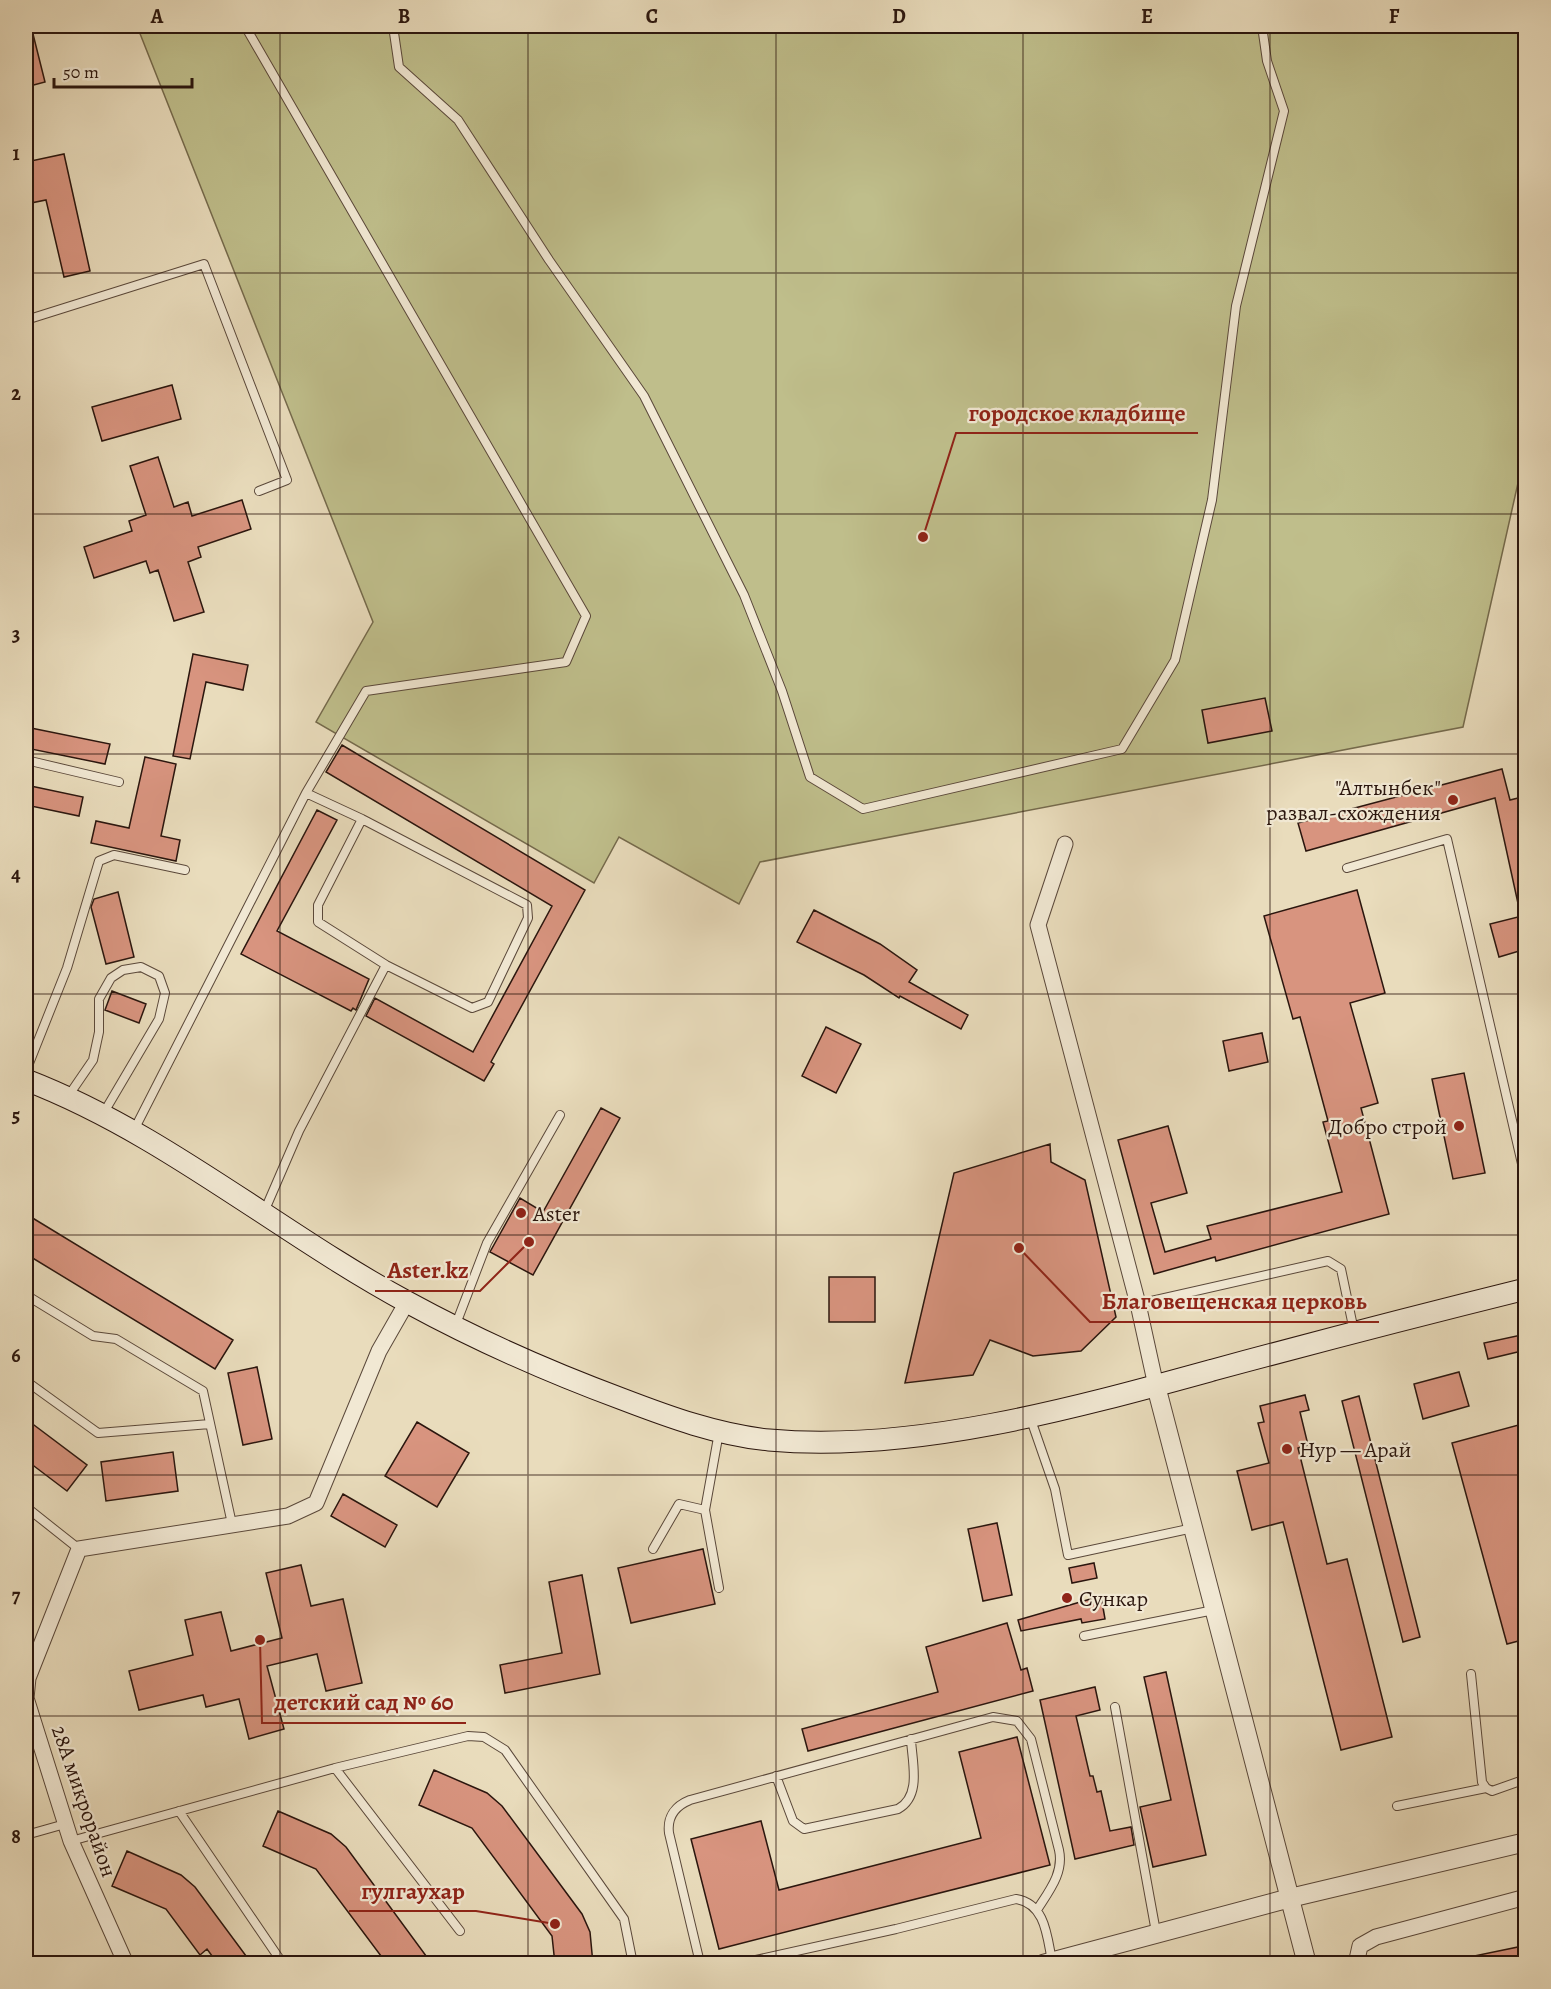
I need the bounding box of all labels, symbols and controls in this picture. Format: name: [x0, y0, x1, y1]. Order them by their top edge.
text: A: [150, 3, 164, 30]
text: B: [398, 3, 410, 30]
text: C: [646, 3, 658, 30]
text: D: [892, 3, 906, 30]
text: E: [1141, 3, 1153, 30]
text: F: [1389, 3, 1400, 30]
scale bar: [54, 51, 192, 89]
text: 50 m: [63, 60, 99, 84]
text: 1: [12, 140, 20, 167]
text: 2: [11, 380, 21, 407]
callout: городское кладбище: [956, 391, 1198, 433]
text: городское кладбище: [968, 397, 1186, 429]
text: 3: [12, 621, 20, 648]
place label: "Алтынбек" развал-схождения: [1266, 773, 1441, 828]
marker: "Алтынбек" развал-схождения: [1446, 793, 1460, 807]
text: 4: [11, 861, 21, 888]
text: 5: [12, 1102, 20, 1129]
place label: Добро строй: [1328, 1112, 1447, 1142]
marker: Добро строй: [1452, 1119, 1466, 1133]
place label: Aster: [532, 1199, 580, 1229]
marker: Aster: [514, 1206, 528, 1220]
callout: Aster.kz: [375, 1249, 480, 1291]
text: Aster.kz: [386, 1254, 469, 1286]
callout: Благовещенская церковь: [1090, 1280, 1379, 1322]
text: Благовещенская церковь: [1101, 1285, 1367, 1317]
text: 6: [11, 1342, 21, 1369]
place label: Нур — Арай: [1299, 1435, 1412, 1465]
marker: Нур — Арай: [1280, 1442, 1294, 1456]
text: 7: [12, 1582, 21, 1609]
place label: Сункар: [1079, 1584, 1148, 1614]
marker: Сункар: [1060, 1591, 1074, 1605]
callout: детский сад № 60: [262, 1681, 466, 1723]
text: детский сад № 60: [273, 1686, 454, 1718]
street label: 28А микрорайон: [44, 1721, 124, 1881]
text: 8: [11, 1823, 21, 1850]
callout: гулгаухар: [349, 1869, 476, 1911]
text: гулгаухар: [361, 1875, 465, 1907]

